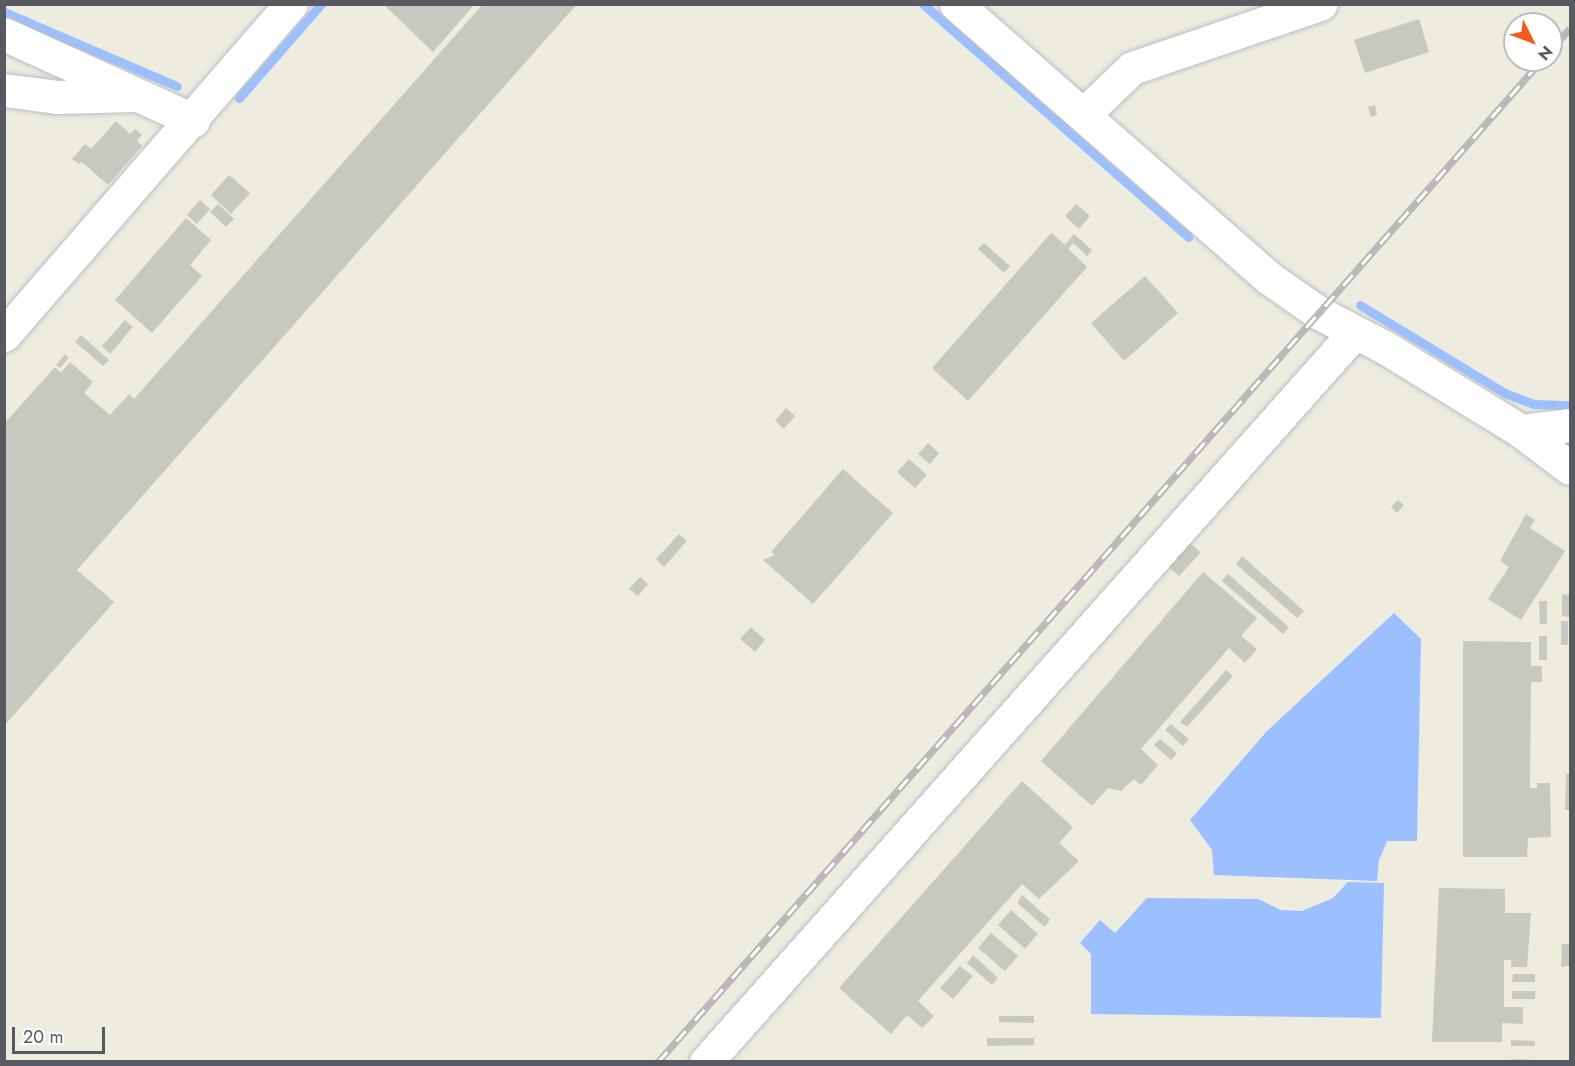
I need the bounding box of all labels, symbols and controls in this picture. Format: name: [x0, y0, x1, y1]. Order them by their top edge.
north arrow: [1503, 12, 1563, 72]
text: N: [1532, 41, 1558, 65]
scale bar: [15, 1015, 108, 1053]
text: 20 m: [23, 1024, 63, 1050]

